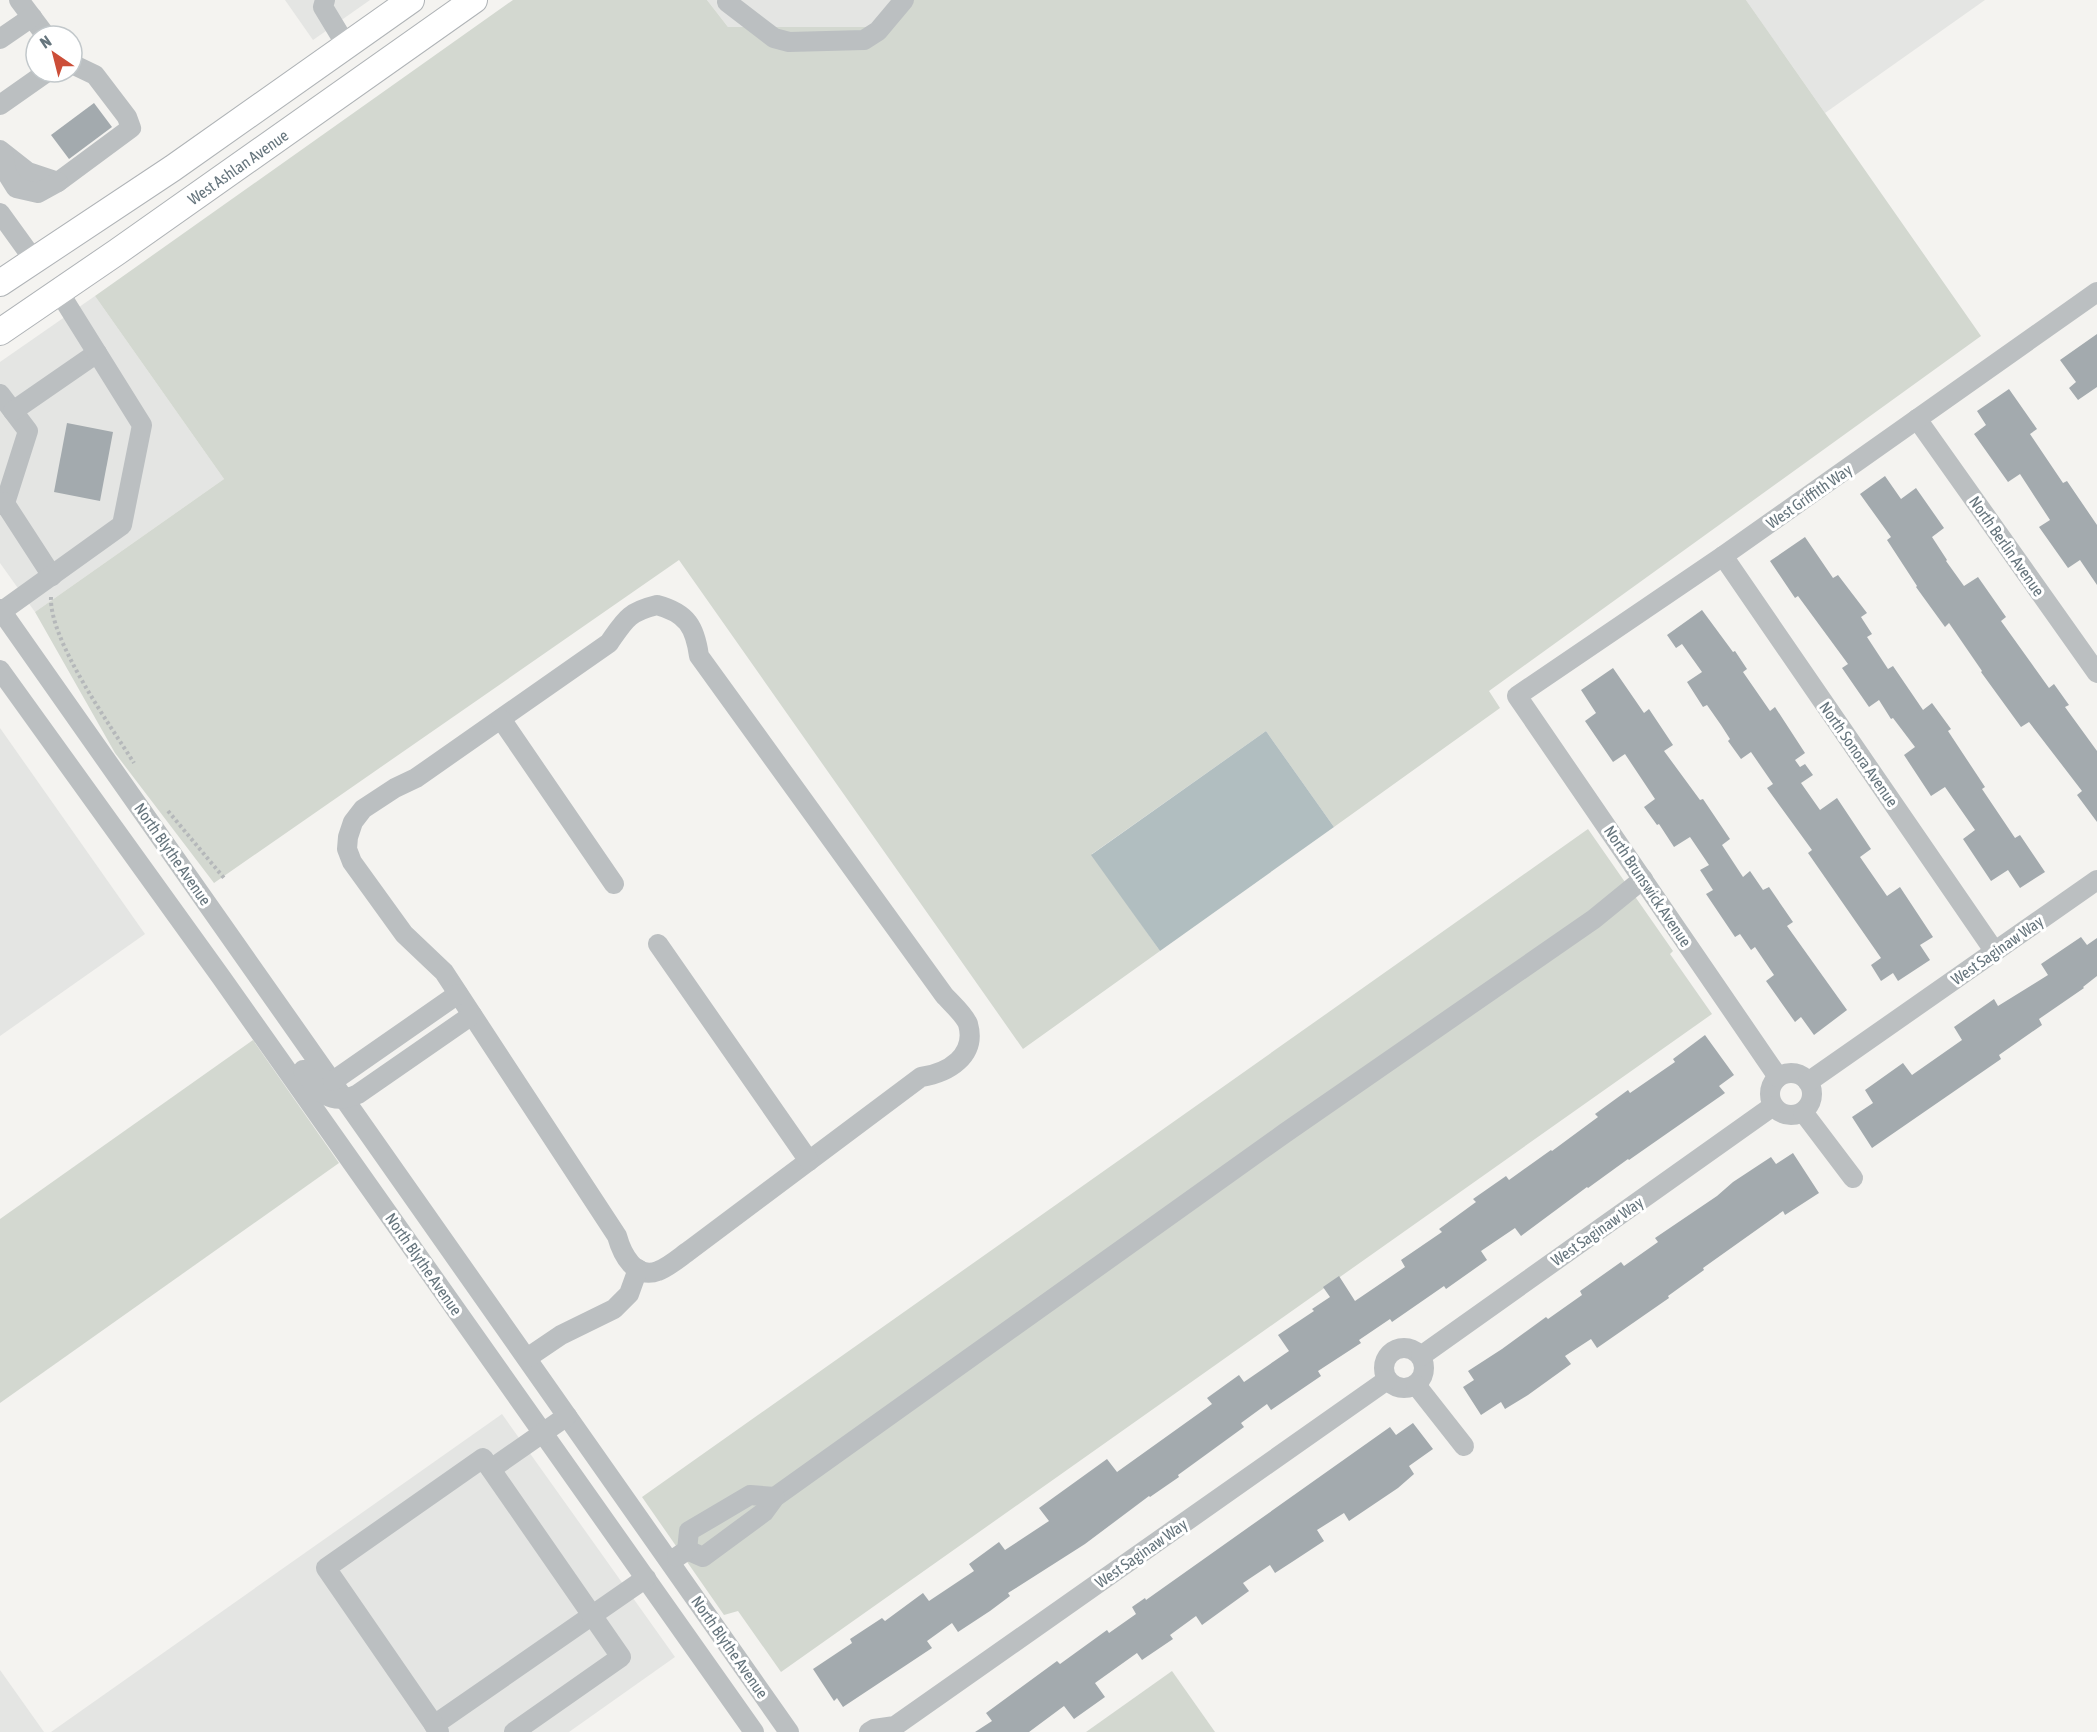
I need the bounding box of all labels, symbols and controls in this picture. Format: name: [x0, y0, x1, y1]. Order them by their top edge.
north arrow: [24, 24, 84, 84]
text: N: [36, 32, 54, 52]
street label: West Ashlan Avenue: [185, 126, 291, 208]
street label: West Griffith Way: [1763, 460, 1856, 533]
street label: North Berlin Avenue: [1966, 493, 2048, 599]
street label: North Sonora Avenue: [1816, 698, 1902, 810]
street label: North Blythe Avenue: [130, 800, 215, 909]
street label: North Brunswick Avenue: [1601, 822, 1695, 950]
street label: West Saginaw Way: [1948, 912, 2047, 989]
street label: West Saginaw Way: [1548, 1193, 1647, 1270]
street label: North Blythe Avenue: [381, 1210, 466, 1319]
street label: West Saginaw Way: [1092, 1515, 1191, 1592]
street label: North Blythe Avenue: [687, 1593, 772, 1702]

